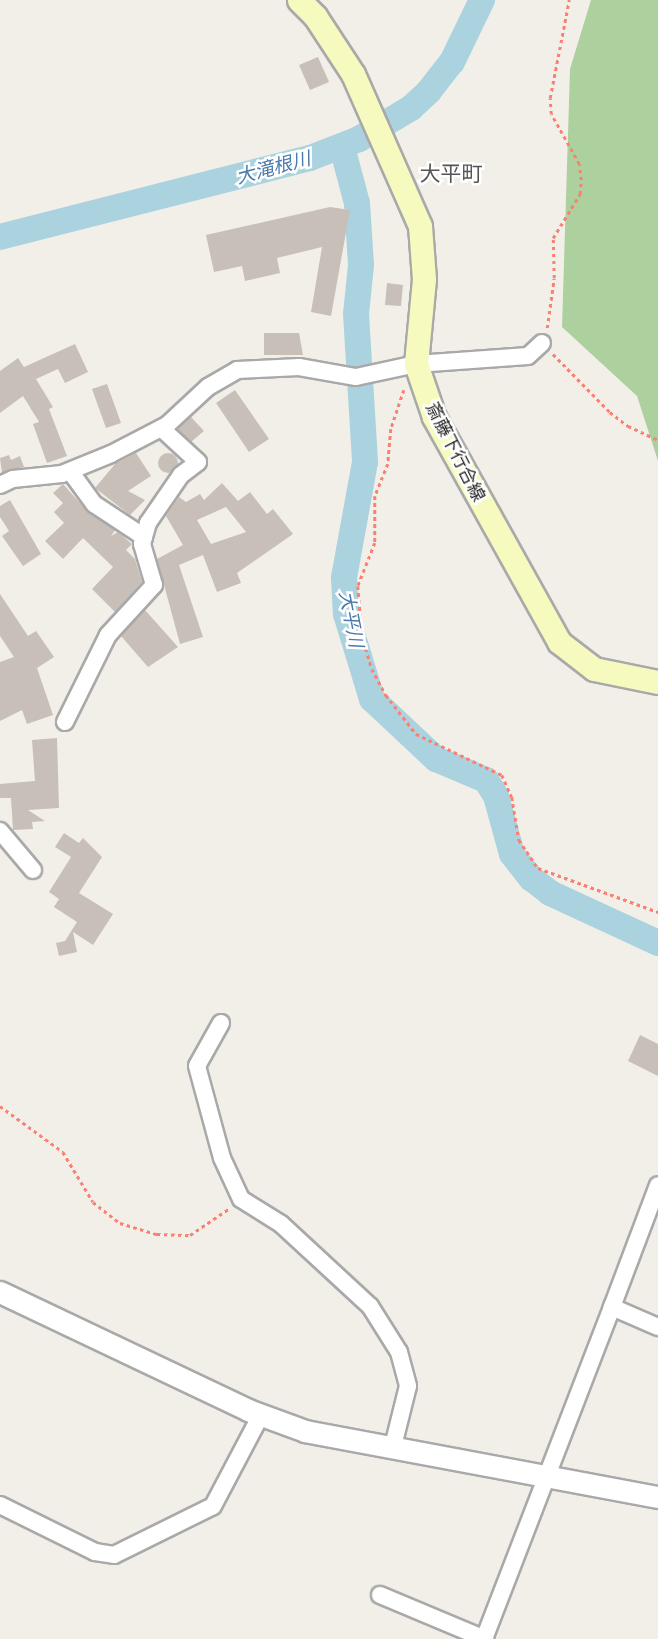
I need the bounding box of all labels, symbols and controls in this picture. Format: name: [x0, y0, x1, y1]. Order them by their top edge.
water label: 大滝根川: [233, 146, 313, 188]
district label: 大平町: [420, 160, 482, 186]
street label: 斎藤下行合線: [421, 399, 489, 505]
water label: 大平川: [335, 589, 369, 649]

